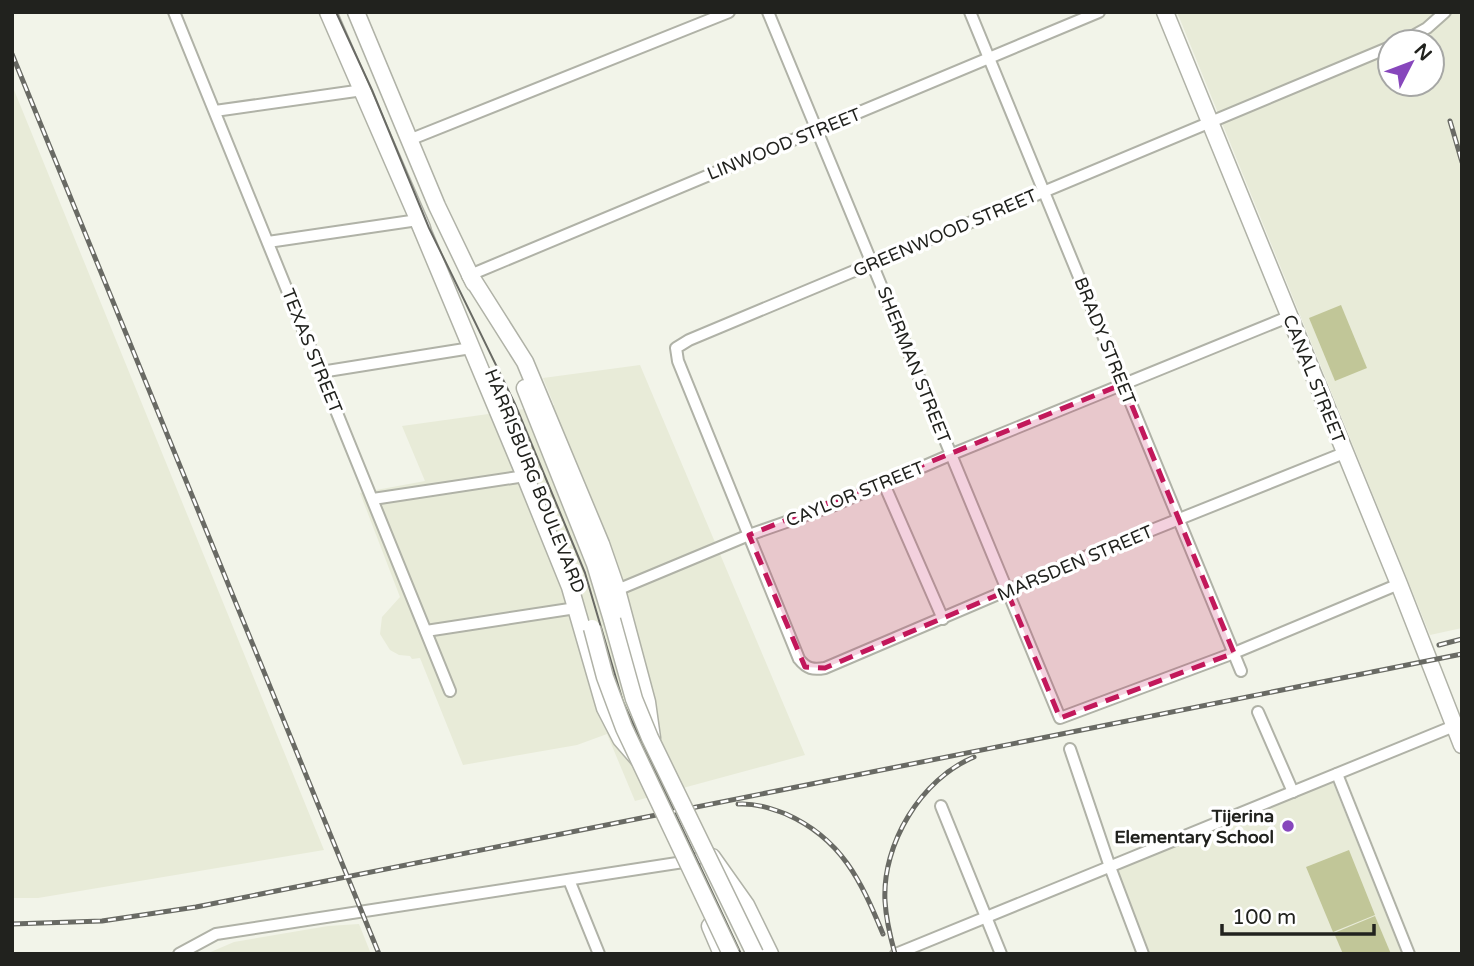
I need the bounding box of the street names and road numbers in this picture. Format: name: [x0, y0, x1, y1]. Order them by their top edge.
street label: LINWOOD STREET: [704, 103, 864, 185]
street label: GREENWOOD STREET: [850, 184, 1040, 282]
street label: BRADY STREET: [1069, 274, 1141, 408]
street label: SHERMAN STREET: [873, 283, 956, 447]
street label: TEXAS STREET: [277, 285, 347, 417]
street label: CANAL STREET: [1278, 311, 1350, 447]
street label: HARRISBURG BOULEVARD: [480, 366, 590, 596]
street label: CAYLOR STREET: [783, 456, 927, 532]
street label: MARSDEN STREET: [994, 520, 1156, 606]

